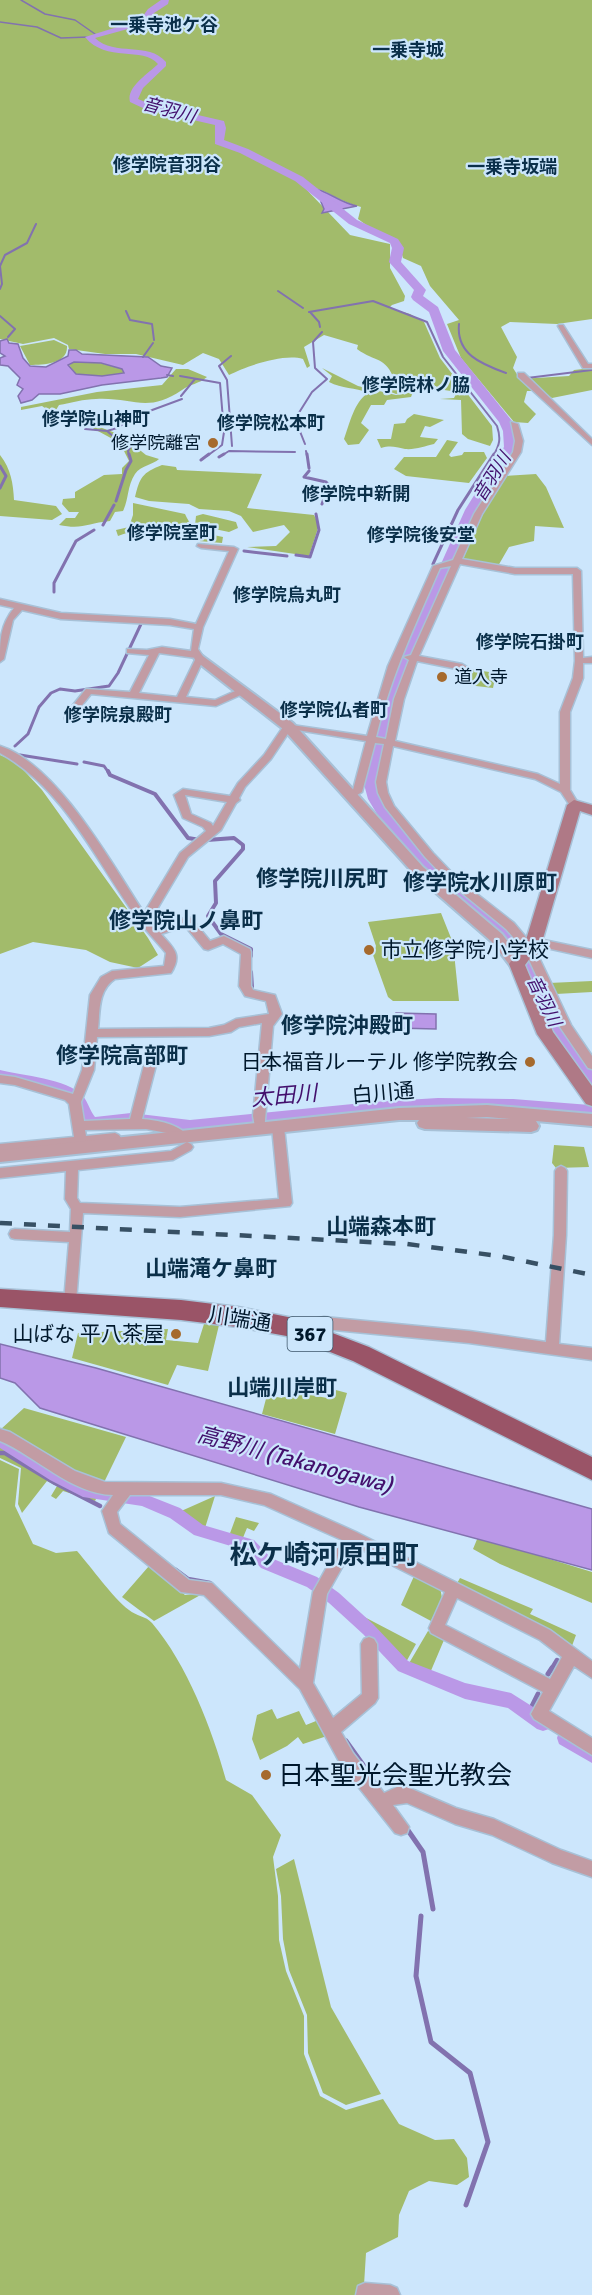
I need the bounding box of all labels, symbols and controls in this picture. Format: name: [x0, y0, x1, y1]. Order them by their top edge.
district label: 一乗寺池ケ谷: [110, 14, 218, 36]
district label: 一乗寺城: [372, 39, 444, 61]
water label: 音羽川: [140, 92, 200, 128]
district label: 修学院音羽谷: [112, 154, 221, 176]
district label: 一乗寺坂端: [467, 156, 557, 178]
district label: 修学院林ノ脇: [361, 374, 470, 396]
district label: 修学院山神町: [41, 408, 150, 430]
district label: 修学院松本町: [216, 412, 325, 434]
place label: 修学院離宮: [111, 432, 201, 454]
marker: 修学院離宮: [206, 436, 220, 450]
water label: 音羽川: [468, 447, 517, 506]
district label: 修学院中新開: [301, 483, 410, 505]
district label: 修学院室町: [126, 522, 217, 544]
district label: 修学院後安堂: [366, 524, 475, 546]
district label: 修学院烏丸町: [232, 584, 341, 606]
district label: 修学院石掛町: [475, 631, 584, 653]
place label: 道入寺: [454, 666, 508, 688]
marker: 道入寺: [435, 670, 449, 684]
district label: 修学院仏者町: [279, 699, 388, 721]
district label: 修学院泉殿町: [63, 704, 172, 726]
district label: 修学院川尻町: [256, 865, 388, 892]
district label: 修学院水川原町: [403, 869, 557, 896]
district label: 修学院山ノ鼻町: [109, 907, 263, 934]
place label: 市立修学院小学校: [381, 937, 549, 963]
marker: 市立修学院小学校: [362, 943, 376, 957]
water label: 音羽川: [522, 972, 567, 1032]
district label: 修学院沖殿町: [281, 1012, 413, 1039]
district label: 修学院高部町: [56, 1042, 188, 1069]
place label: 日本福音ルーテル 修学院教会: [240, 1049, 518, 1075]
marker: 日本福音ルーテル 修学院教会: [523, 1055, 537, 1069]
street label: 白川通: [350, 1077, 416, 1109]
water label: 太田川: [250, 1079, 320, 1112]
district label: 山端森本町: [326, 1213, 436, 1240]
district label: 山端滝ケ鼻町: [145, 1255, 277, 1282]
street label: 川端通: [207, 1301, 273, 1337]
road number: 367: [288, 1317, 332, 1351]
place label: 山ばな 平八茶屋: [12, 1321, 164, 1347]
marker: 山ばな 平八茶屋: [169, 1327, 183, 1341]
district label: 山端川岸町: [227, 1374, 337, 1401]
water label: 高野川 (Takanogawa): [194, 1420, 396, 1499]
district label: 松ケ崎河原田町: [230, 1539, 419, 1572]
place label: 日本聖光会聖光教会: [278, 1760, 512, 1792]
marker: 日本聖光会聖光教会: [259, 1768, 273, 1782]

